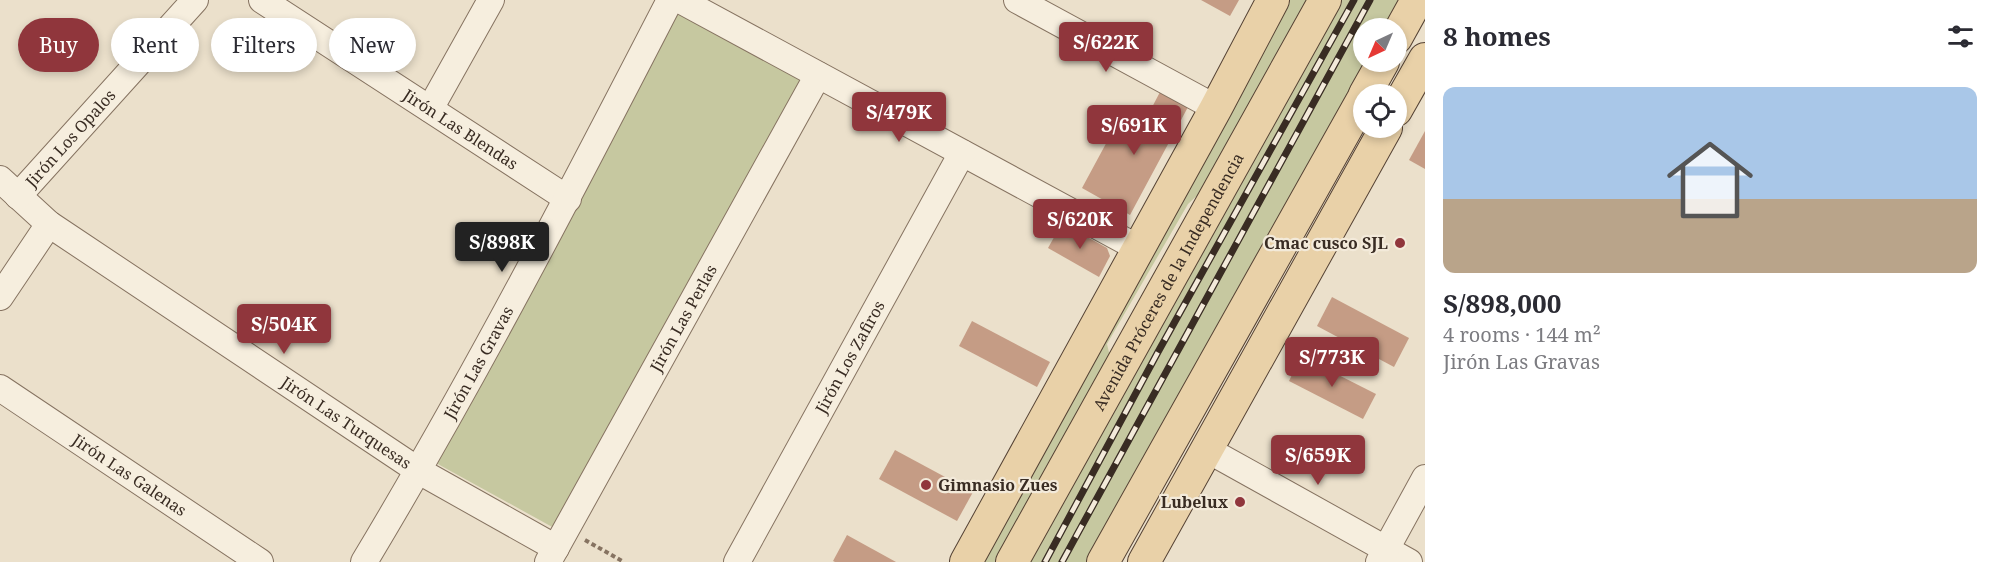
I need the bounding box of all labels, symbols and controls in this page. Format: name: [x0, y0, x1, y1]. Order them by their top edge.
chip: Buy: [18, 18, 99, 72]
chip: Rent: [111, 18, 199, 72]
chip: Filters: [211, 18, 317, 72]
chip: New: [329, 18, 416, 72]
north arrow: [1353, 18, 1407, 72]
map controls: [1353, 18, 1407, 138]
text: 8 homes: [1443, 18, 1551, 54]
icon: filters: [1944, 20, 1977, 53]
pin: S/622K: [1057, 22, 1155, 73]
text: S/622K: [1073, 28, 1139, 55]
street label: Jirón Las Blendas: [398, 83, 522, 175]
street label: Jirón Los Opalos: [20, 84, 120, 193]
button: locate: [1353, 84, 1407, 138]
pin: S/479K: [850, 92, 948, 143]
text: S/479K: [866, 98, 932, 125]
pin: S/691K: [1085, 105, 1183, 156]
text: S/691K: [1101, 111, 1167, 138]
icon: home: [1656, 126, 1764, 234]
street label: Avenida Próceres de la Independencia: [1088, 149, 1249, 414]
pin: S/620K: [1031, 199, 1129, 250]
text: S/620K: [1047, 205, 1113, 232]
pin: S/898K: [453, 222, 551, 273]
text: S/898K: [469, 228, 535, 255]
place label: Cmac cusco SJL: [1264, 232, 1388, 254]
marker: Cmac cusco SJL: [1393, 236, 1407, 250]
street label: Jirón Las Perlas: [644, 260, 722, 376]
text: S/898,000: [1443, 285, 1561, 321]
street label: Jirón Los Zafiros: [809, 297, 890, 418]
street label: Jirón Las Gravas: [438, 302, 518, 424]
pin: S/504K: [235, 304, 333, 355]
text: S/504K: [251, 310, 317, 337]
text: 4 rooms · 144 m²: [1443, 321, 1601, 348]
pin: S/773K: [1283, 337, 1381, 388]
text: S/773K: [1299, 343, 1365, 370]
text: Jirón Las Gravas: [1443, 348, 1600, 375]
street label: Jirón Las Turquesas: [276, 371, 416, 474]
street label: Jirón Las Galenas: [67, 428, 191, 521]
pin: S/659K: [1269, 435, 1367, 486]
text: S/659K: [1285, 441, 1351, 468]
place label: Gimnasio Zues: [938, 474, 1058, 496]
marker: Gimnasio Zues: [919, 478, 933, 492]
place label: Lubelux: [1161, 491, 1229, 513]
marker: Lubelux: [1233, 495, 1247, 509]

